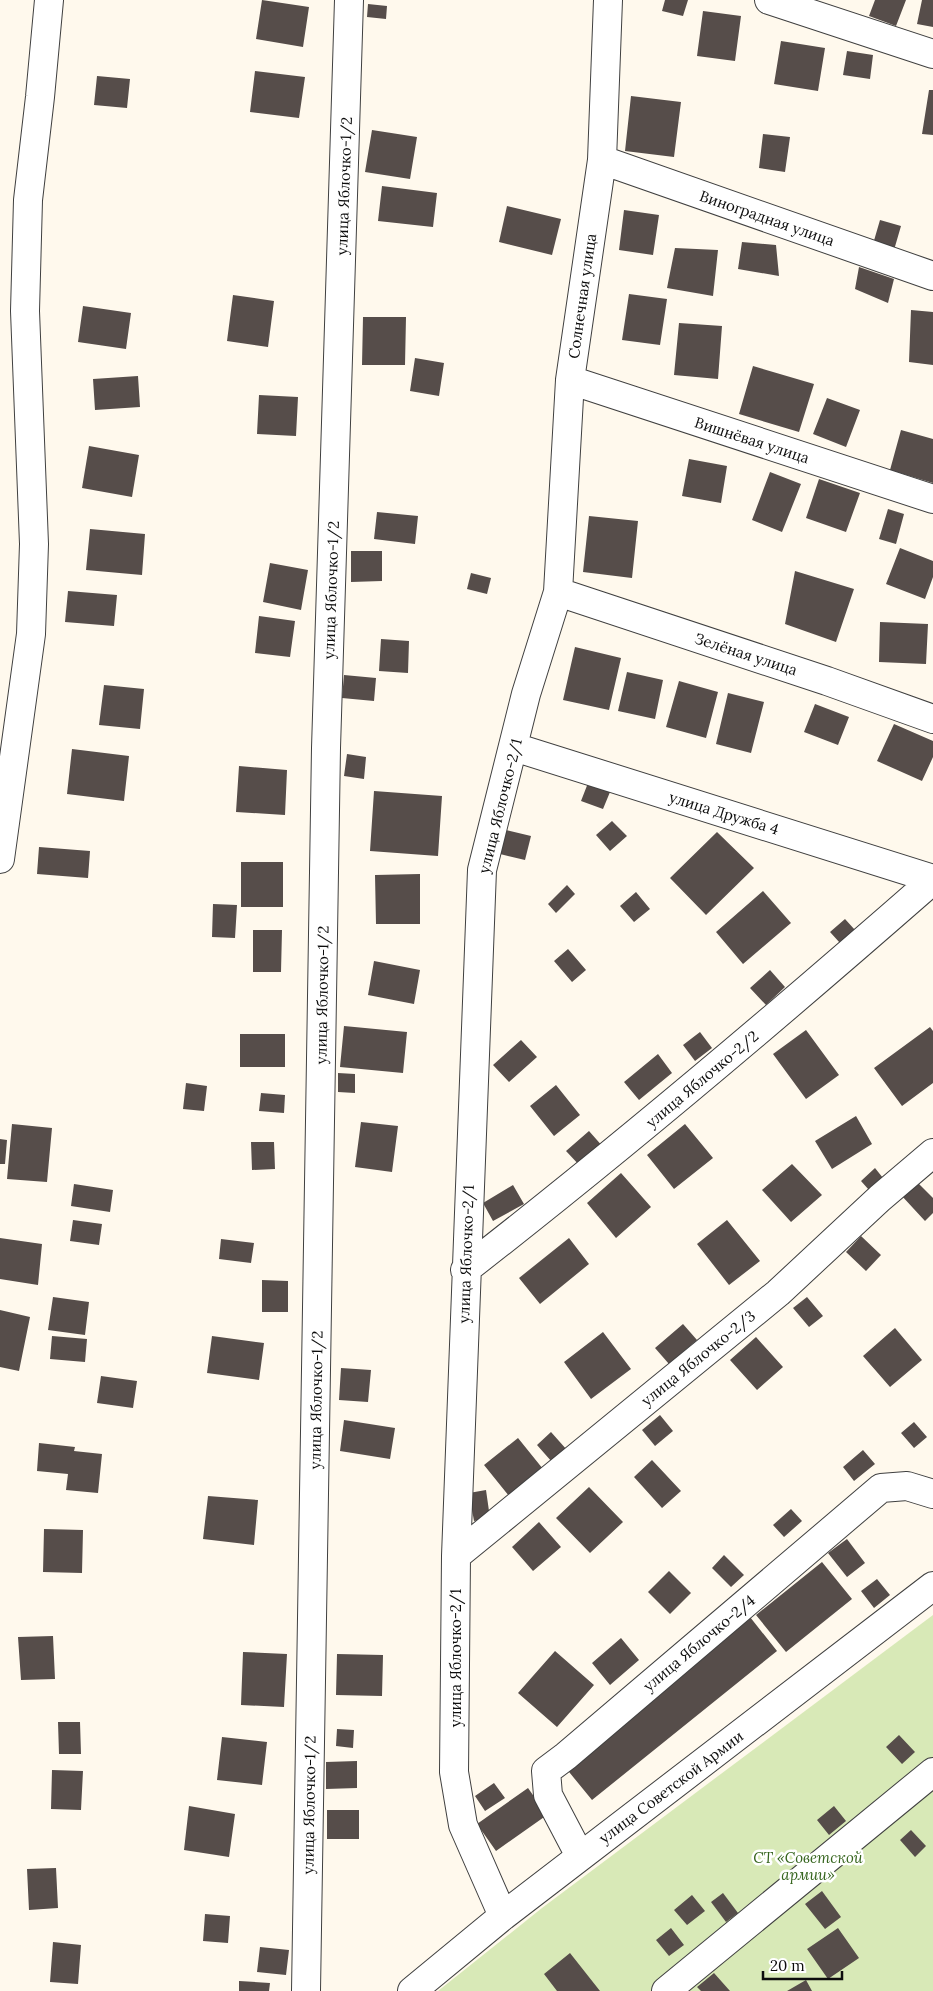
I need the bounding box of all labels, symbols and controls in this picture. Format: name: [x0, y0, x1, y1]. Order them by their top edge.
street label: улица Яблочко-1/2: [332, 116, 357, 256]
street label: Виноградная улица: [697, 186, 837, 250]
street label: Солнечная улица: [564, 232, 600, 360]
street label: Вишнёвая улица: [692, 413, 812, 468]
street label: улица Яблочко-1/2: [319, 520, 344, 660]
street label: Зелёная улица: [692, 628, 800, 680]
street label: улица Яблочко-2/1: [474, 737, 527, 876]
street label: улица Дружба 4: [667, 787, 781, 839]
street label: улица Яблочко-1/2: [311, 926, 334, 1064]
street label: улица Яблочко-2/2: [642, 1026, 763, 1132]
street label: улица Яблочко-2/1: [454, 1184, 479, 1324]
street label: улица Яблочко-2/3: [637, 1306, 760, 1411]
street label: улица Яблочко-1/2: [305, 1331, 328, 1469]
street label: улица Яблочко-2/1: [446, 1589, 466, 1727]
street label: улица Яблочко-2/4: [639, 1591, 760, 1696]
street label: улица Советской Армии: [595, 1726, 747, 1848]
street label: улица Яблочко-1/2: [298, 1736, 321, 1874]
park label: СТ «Советской армии»: [753, 1848, 863, 1884]
scale bar: [763, 1948, 842, 1980]
text: 20 m: [770, 1956, 805, 1975]

